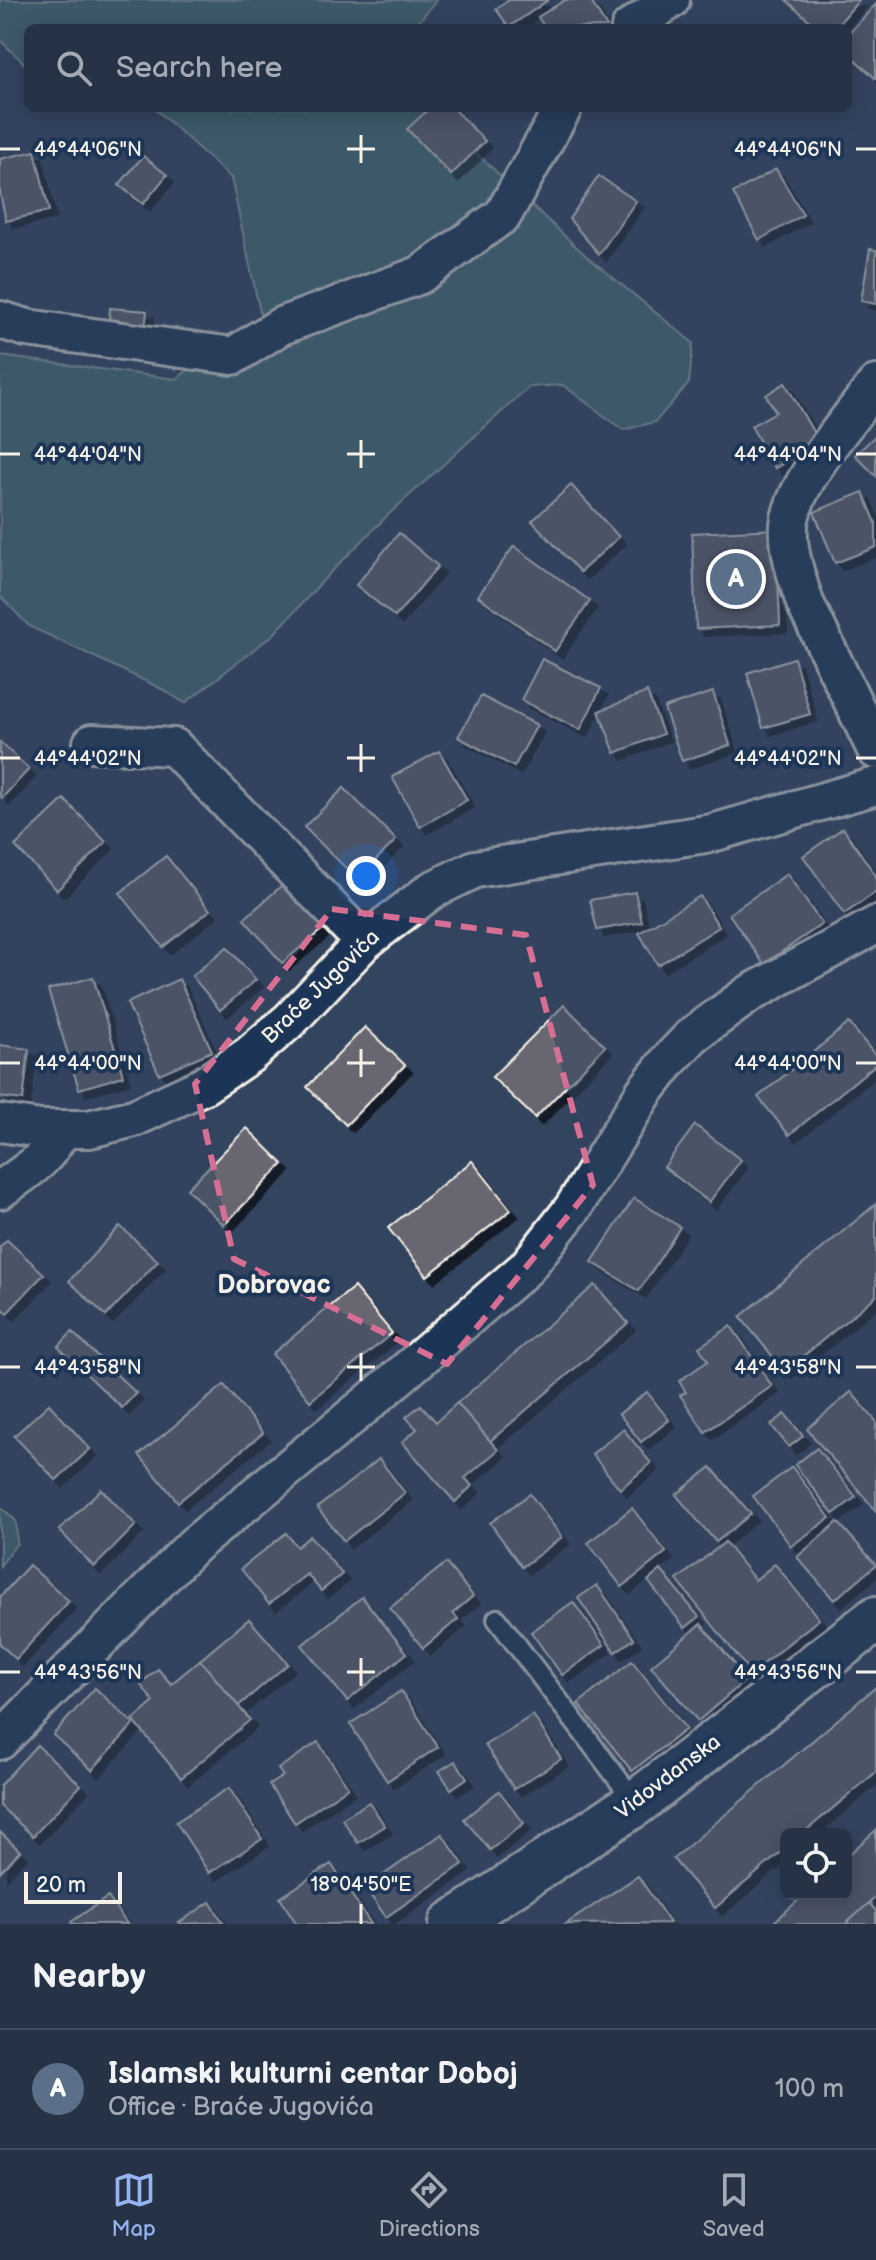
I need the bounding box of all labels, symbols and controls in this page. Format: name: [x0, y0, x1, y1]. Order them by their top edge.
search box: [24, 24, 852, 112]
icon: search: [52, 46, 96, 90]
text: Search here: [116, 50, 282, 86]
text: 44°44'06"N: [34, 138, 142, 162]
text: 44°44'06"N: [734, 138, 842, 162]
text: 44°44'04"N: [34, 443, 142, 467]
text: 44°44'04"N: [734, 443, 842, 467]
pin: A: [710, 549, 762, 609]
text: 44°44'02"N: [34, 747, 142, 771]
text: 44°44'02"N: [734, 747, 842, 771]
your location: [346, 856, 386, 896]
street label: Braće Jugovića: [256, 924, 386, 1050]
text: 44°44'00"N: [34, 1052, 142, 1076]
text: 44°44'00"N: [734, 1052, 842, 1076]
district label: Dobrovac: [217, 1270, 331, 1301]
text: 44°43'58"N: [34, 1356, 142, 1380]
text: 44°43'58"N: [734, 1356, 842, 1380]
text: 44°43'56"N: [34, 1661, 142, 1685]
text: 44°43'56"N: [734, 1661, 842, 1685]
street label: Vidovdanska: [610, 1729, 726, 1825]
map controls: [780, 1828, 852, 1900]
button: locate: [780, 1828, 852, 1900]
scale bar: [24, 1868, 122, 1904]
text: 20 m: [36, 1872, 86, 1899]
text: 18°04'50"E: [311, 1873, 411, 1897]
text: Nearby: [32, 1956, 146, 1997]
text: Islamski kulturni centar Doboj: [108, 2056, 518, 2092]
text: A: [50, 2074, 66, 2105]
text: 100 m: [775, 2074, 844, 2105]
text: Office · Braće Jugovića: [108, 2092, 374, 2123]
tab: Map: [111, 2168, 156, 2243]
tab: Directions: [379, 2168, 480, 2243]
tab: Saved: [703, 2168, 765, 2243]

